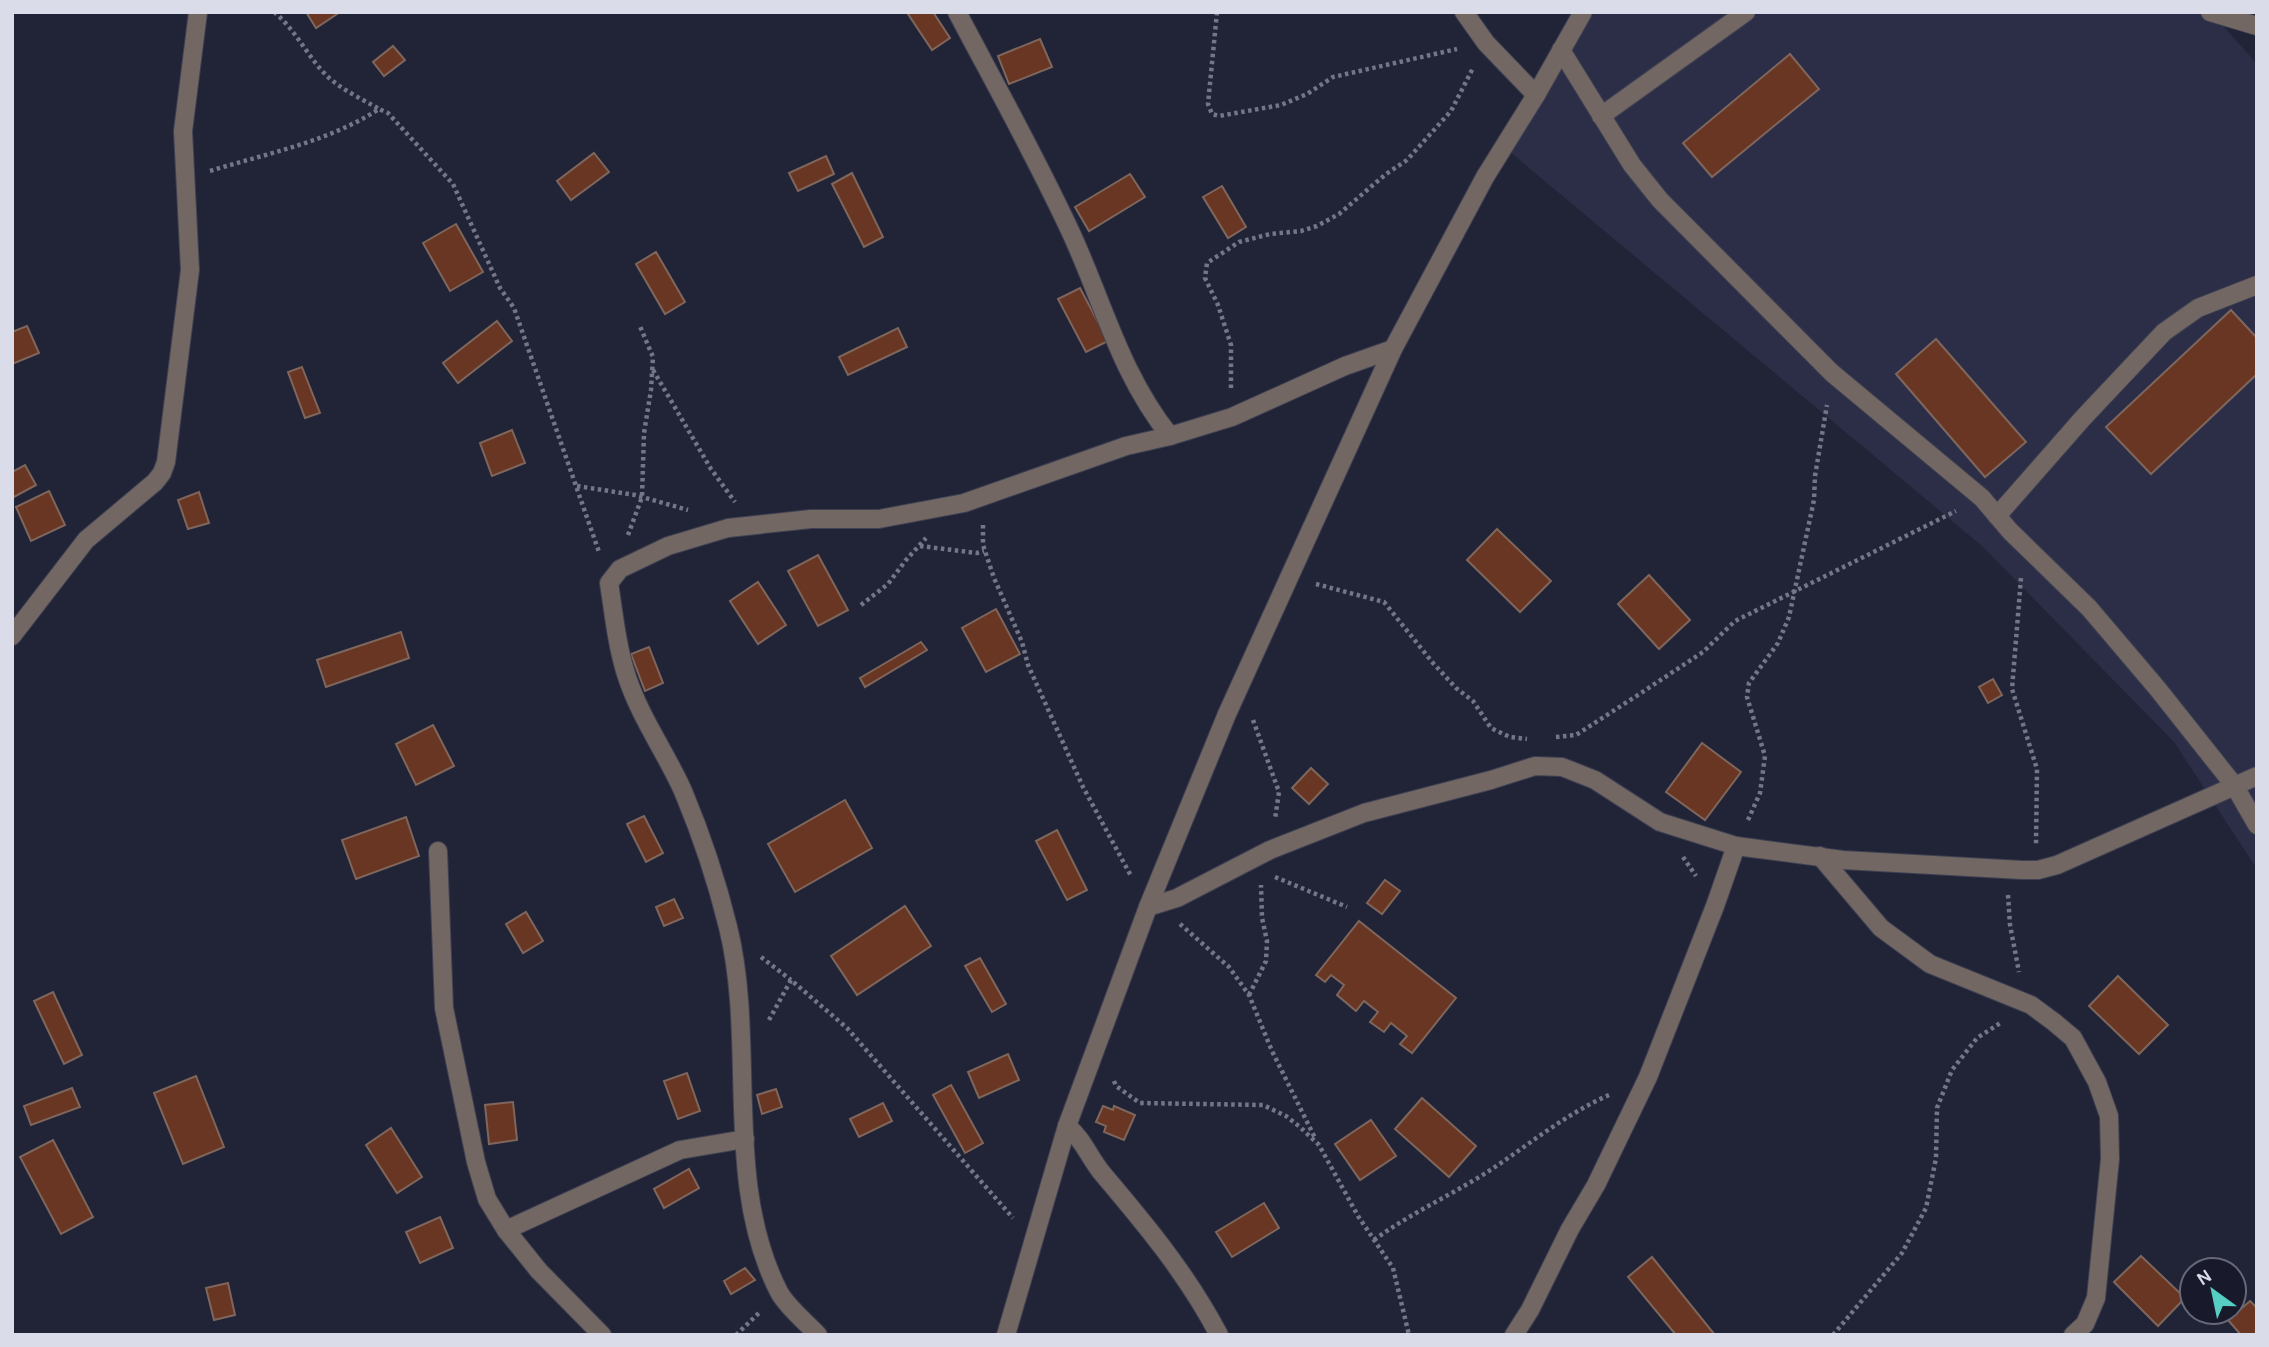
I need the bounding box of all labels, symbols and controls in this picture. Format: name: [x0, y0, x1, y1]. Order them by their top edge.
north arrow: [2178, 1256, 2248, 1326]
text: N: [2193, 1265, 2216, 1291]

